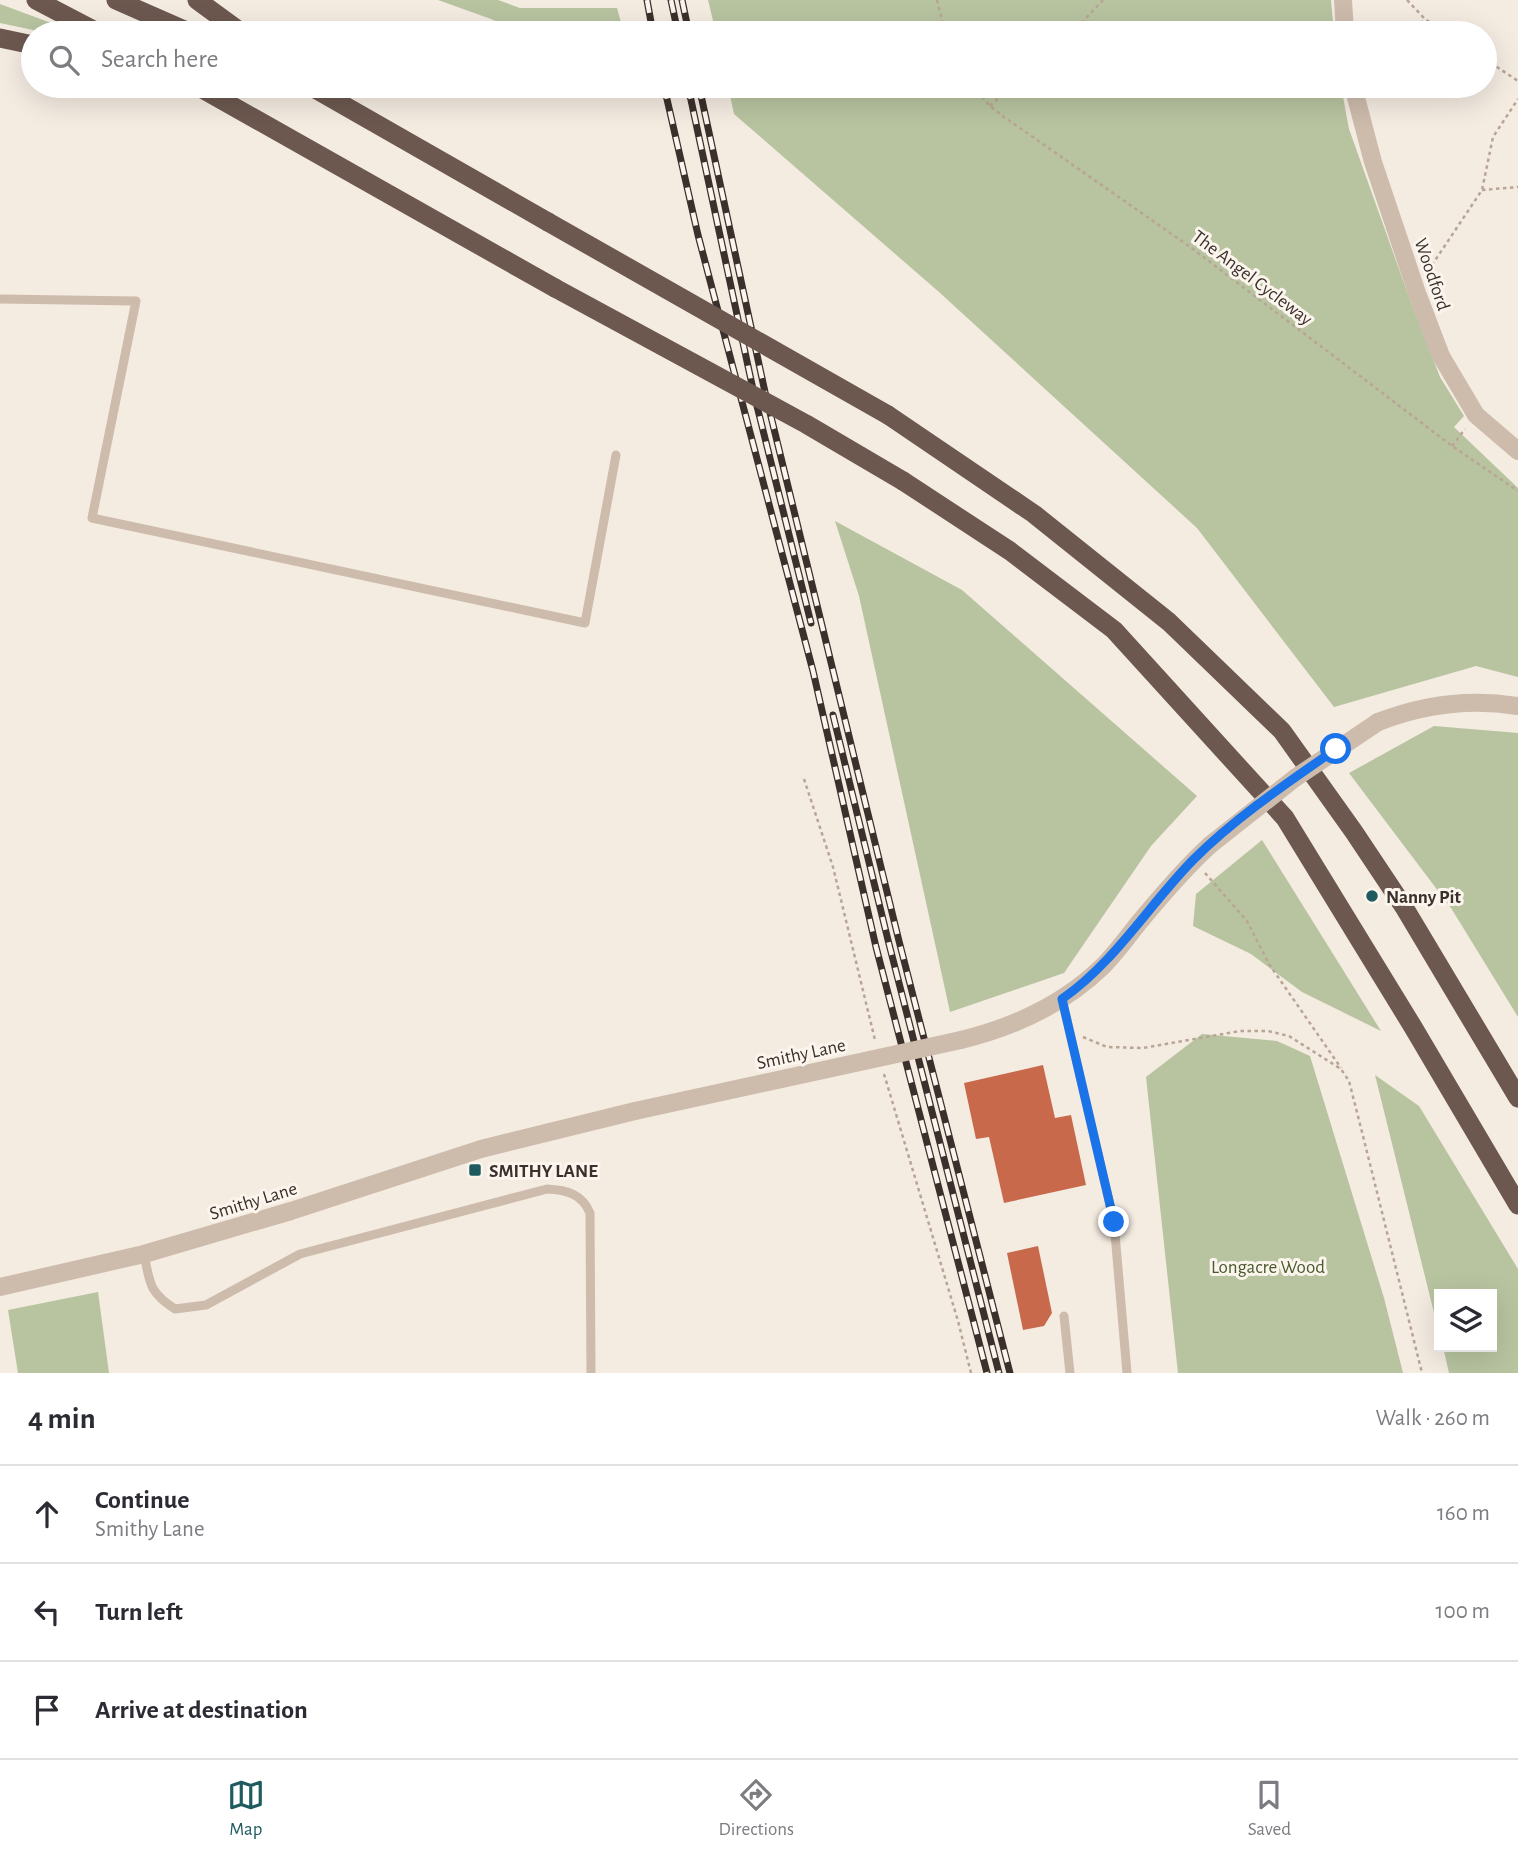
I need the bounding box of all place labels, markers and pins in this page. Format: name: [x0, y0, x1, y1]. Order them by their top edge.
marker: Nanny Pit: [1364, 888, 1380, 904]
place label: Nanny Pit: [1386, 888, 1461, 907]
marker: SMITHY LANE: [467, 1162, 483, 1178]
place label: SMITHY LANE: [489, 1162, 598, 1181]

